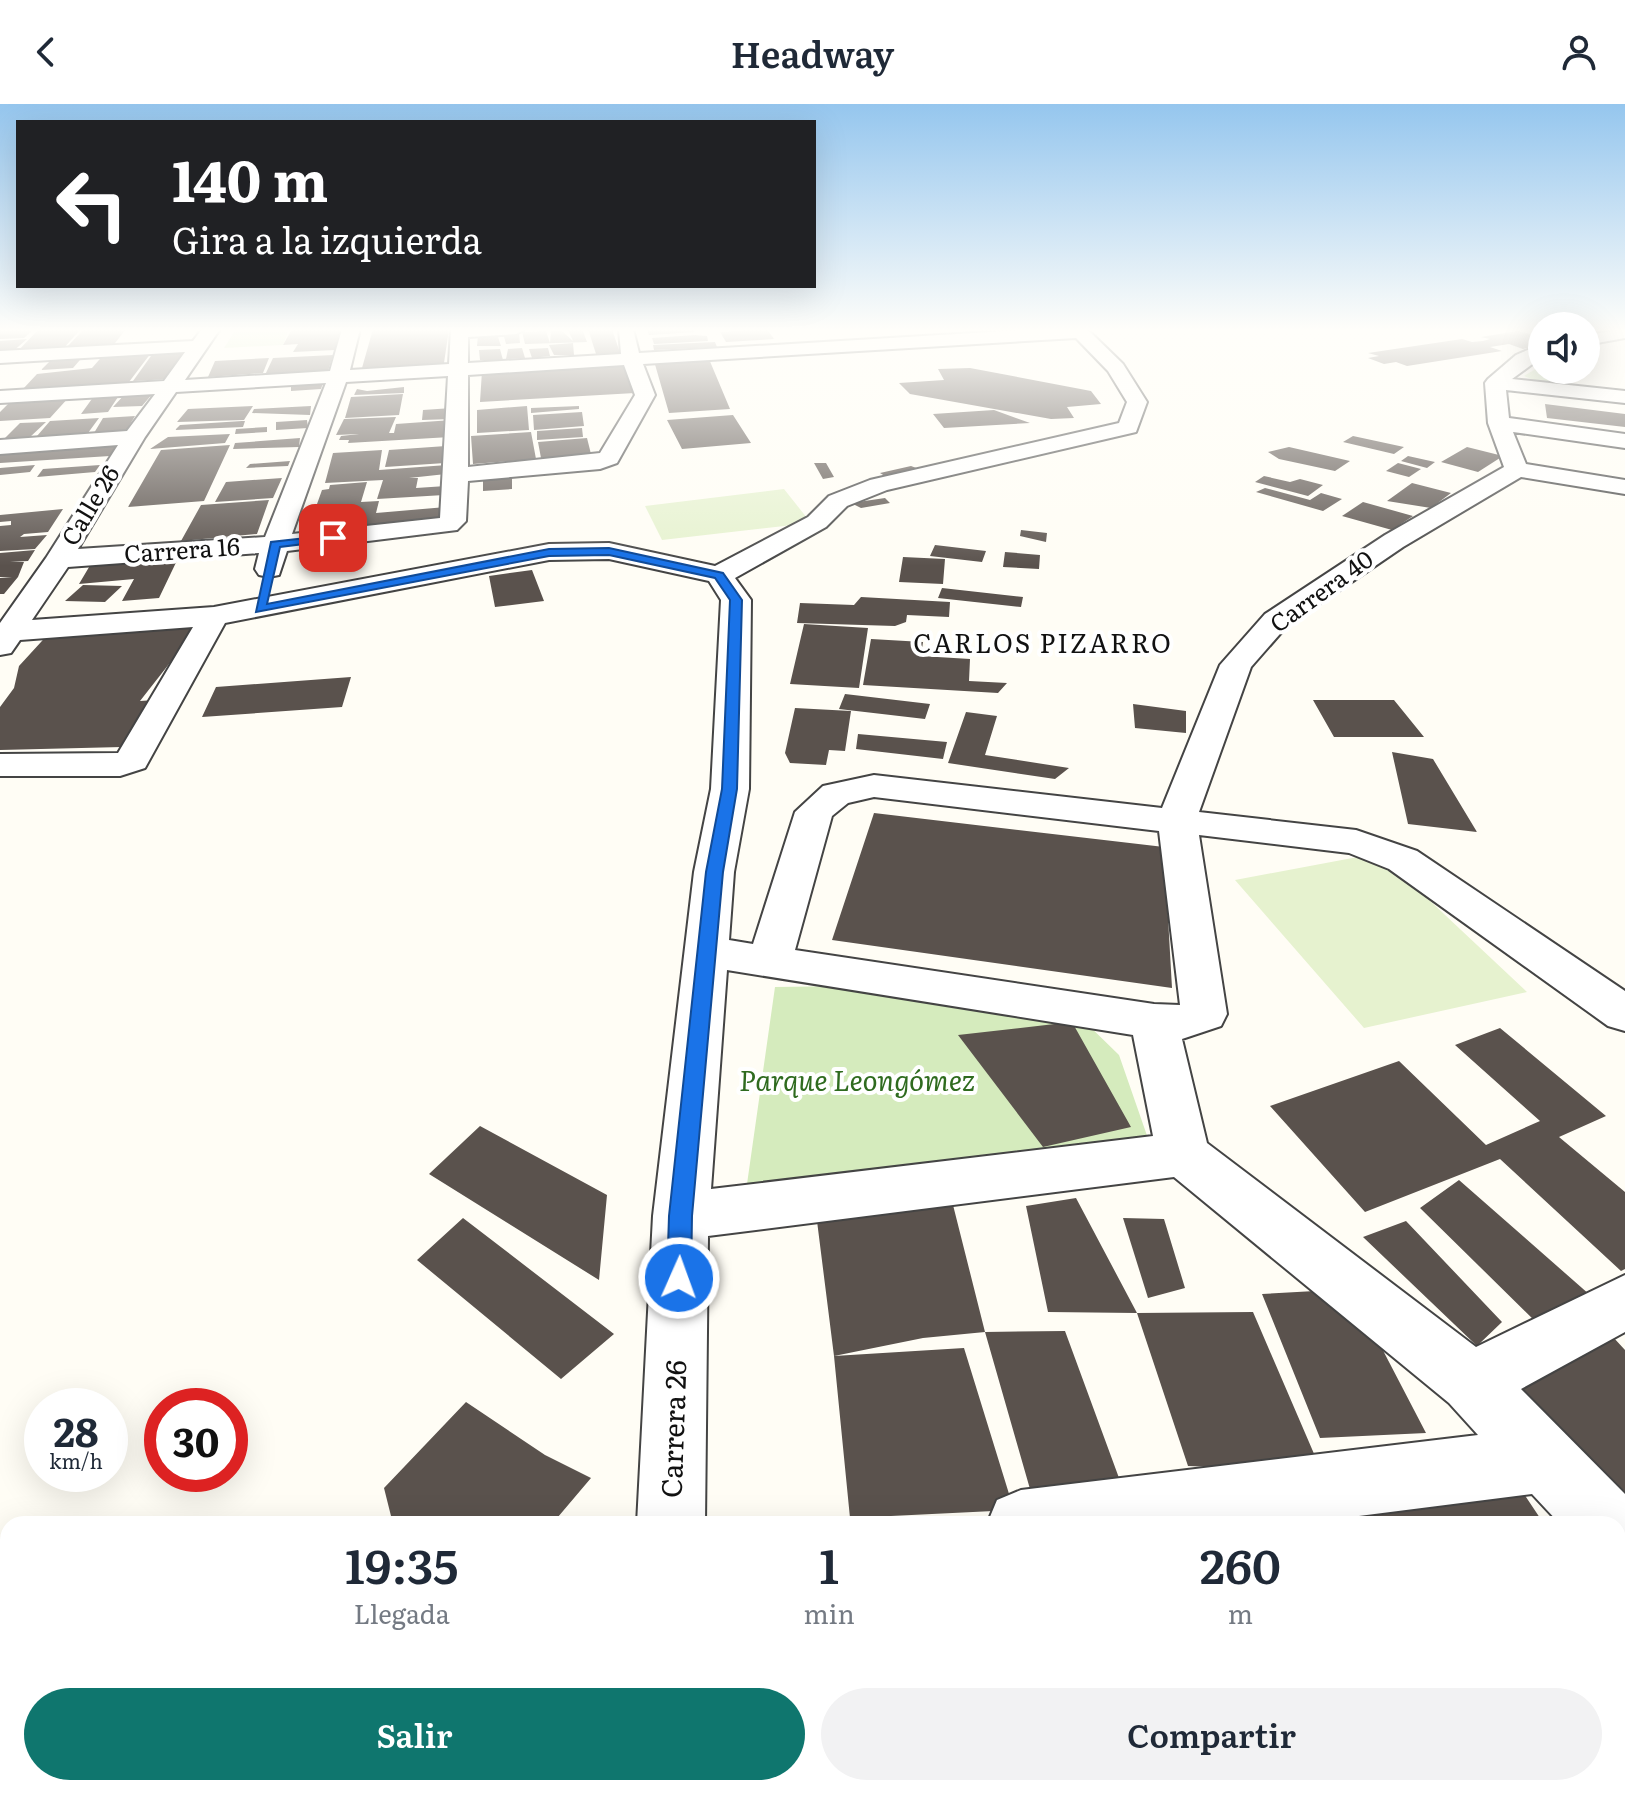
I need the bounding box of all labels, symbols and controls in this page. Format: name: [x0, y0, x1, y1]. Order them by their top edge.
text: Headway: [731, 26, 894, 79]
icon: back: [24, 30, 68, 74]
icon: person: [1557, 30, 1601, 74]
text: 140 m: [172, 136, 328, 219]
icon: left: [40, 152, 144, 256]
text: Gira a la izquierda: [172, 212, 482, 265]
map controls: [1528, 312, 1600, 384]
button: sound: [1528, 312, 1600, 384]
street label: Calle 26: [51, 458, 126, 551]
pin: [299, 504, 367, 572]
icon: arrive: [311, 516, 355, 560]
street label: Carrera 16: [123, 527, 241, 570]
street label: Carrera 40: [1262, 540, 1379, 639]
district label: CARLOS PIZARRO: [913, 622, 1173, 661]
park label: Parque Leongómez: [739, 1058, 975, 1100]
position arrow: [637, 1236, 721, 1320]
street label: Carrera 26: [649, 1359, 695, 1498]
speed limit sign: 30: [144, 1388, 248, 1492]
text: 28: [53, 1400, 99, 1459]
text: km/h: [49, 1445, 103, 1475]
text: 19:35: [345, 1528, 459, 1599]
text: 1: [819, 1528, 839, 1599]
text: 260: [1200, 1528, 1281, 1599]
text: Llegada: [354, 1593, 450, 1632]
text: min: [804, 1593, 855, 1632]
text: m: [1228, 1593, 1253, 1632]
button: Salir: [24, 1688, 805, 1780]
button: Compartir: [821, 1688, 1602, 1780]

